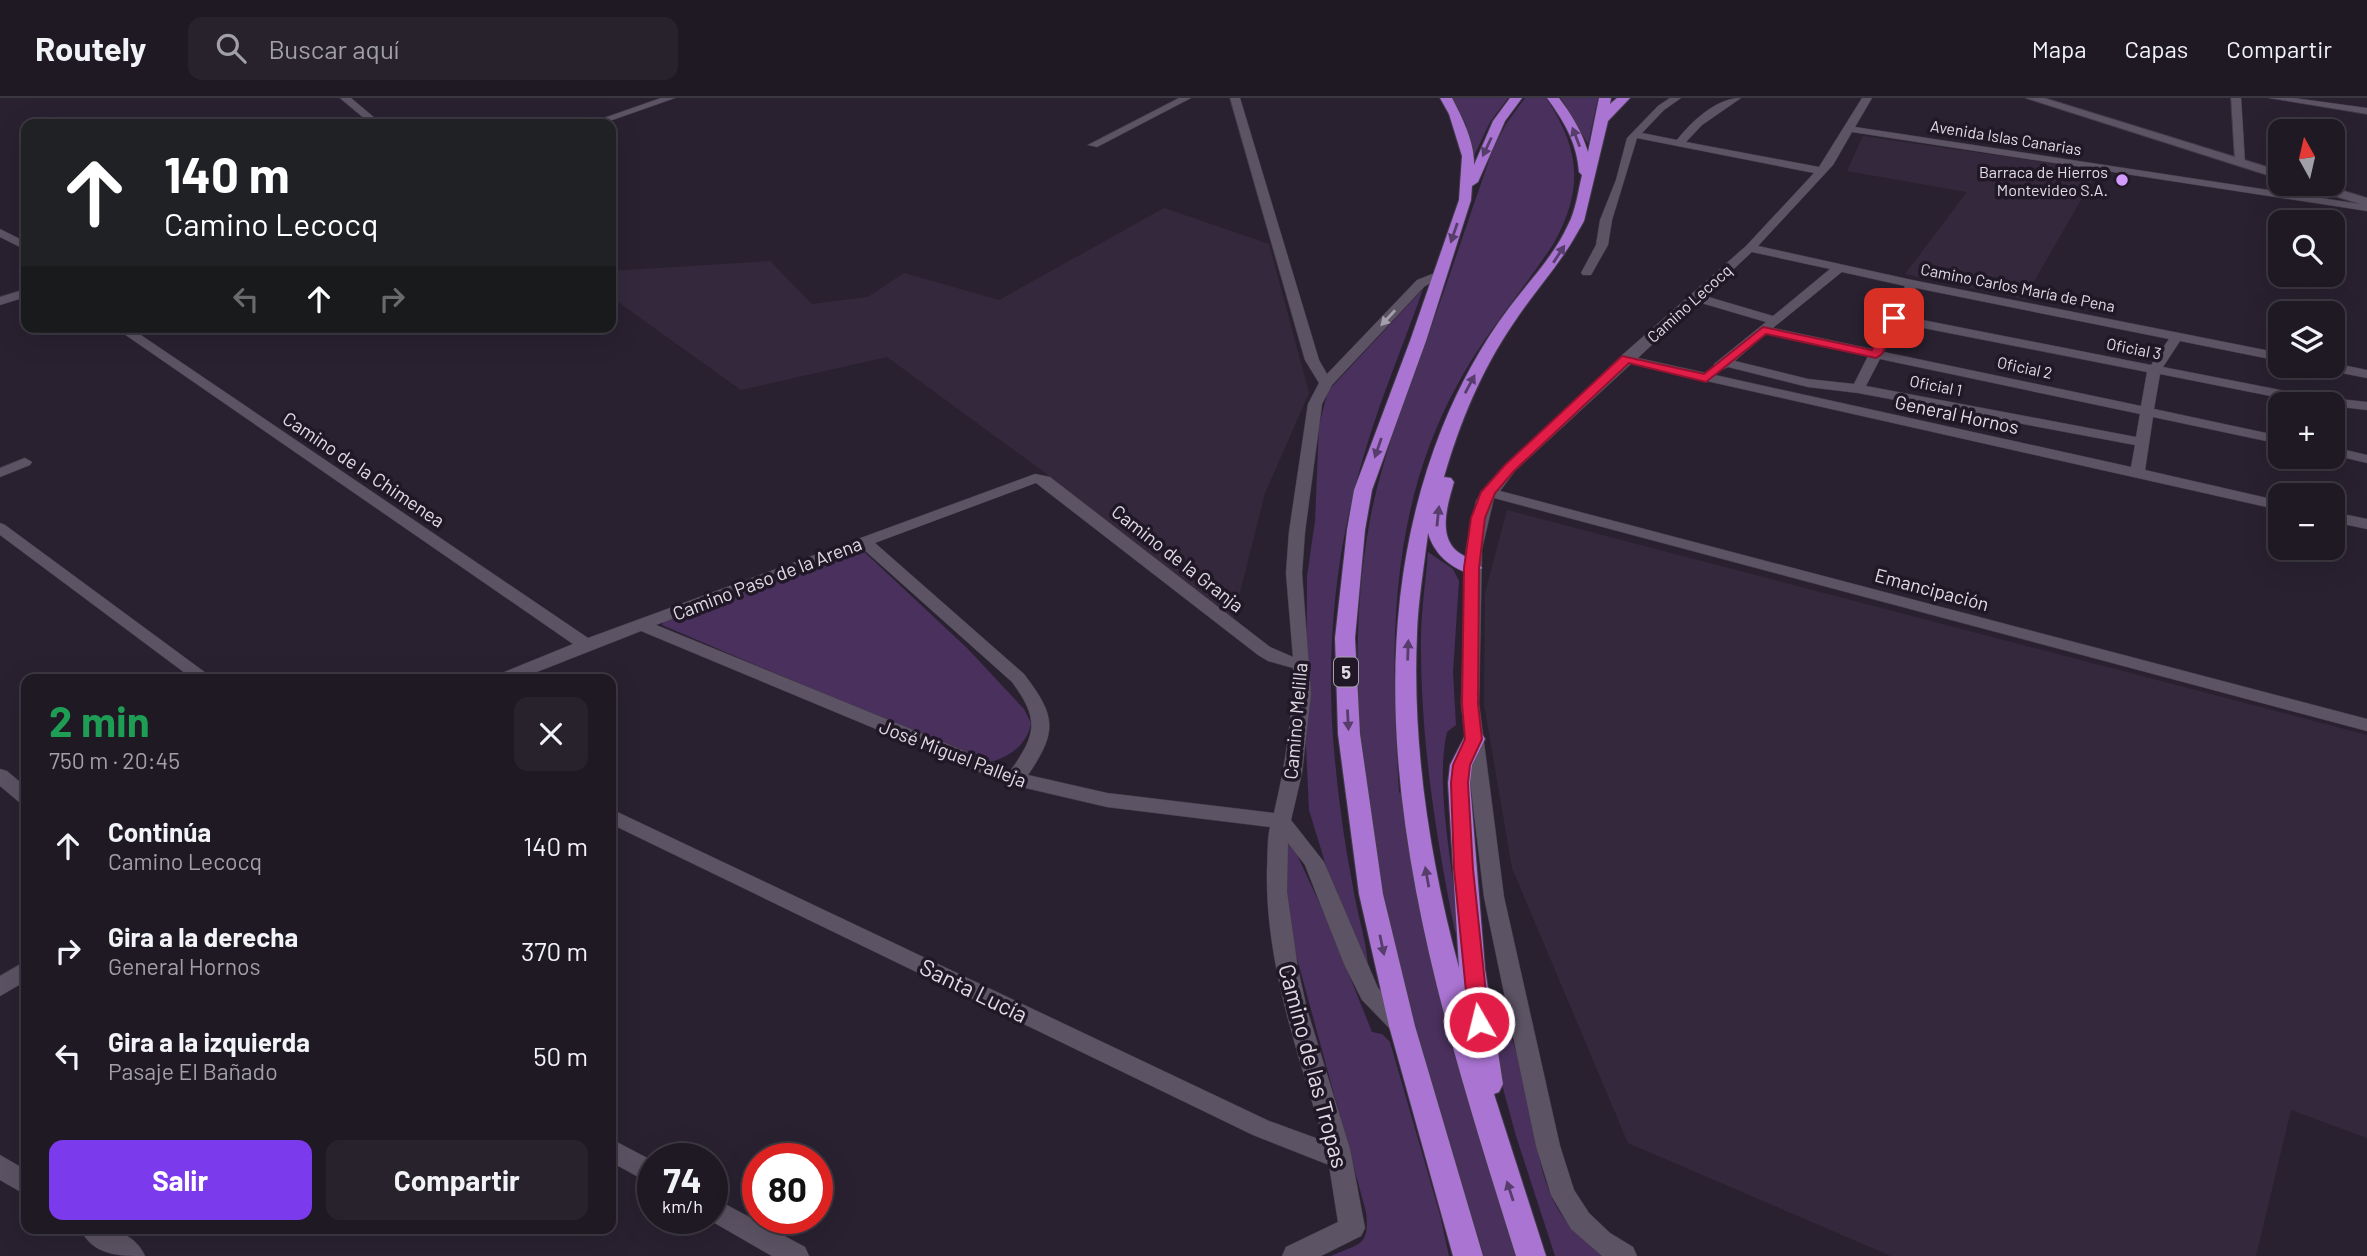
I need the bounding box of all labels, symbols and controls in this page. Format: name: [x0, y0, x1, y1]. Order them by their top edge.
search box: [188, 17, 678, 80]
text: Routely: [35, 28, 146, 68]
icon: search: [212, 29, 250, 67]
text: Buscar aquí: [268, 33, 399, 64]
text: Mapa: [2032, 34, 2087, 63]
text: Capas: [2125, 34, 2188, 63]
text: Compartir: [2226, 34, 2332, 63]
street label: Avenida Islas Canarias: [1929, 116, 2083, 158]
north arrow: [2268, 119, 2345, 196]
map controls: [2268, 119, 2345, 560]
one-way arrow: [1570, 127, 1581, 148]
one-way arrow: [1482, 137, 1493, 158]
text: 140 m: [164, 144, 290, 203]
icon: ahead: [49, 147, 140, 238]
place label: Barraca de Hierros Montevideo S.A.: [1979, 162, 2108, 199]
marker: Barraca de Hierros Montevideo S.A.: [2114, 172, 2130, 188]
text: Camino Lecocq: [164, 204, 379, 242]
button: search: [2268, 210, 2345, 287]
one-way arrow: [1448, 223, 1459, 244]
one-way arrow: [1553, 244, 1566, 264]
street label: Camino Carlos María de Pena: [1919, 259, 2117, 315]
street label: Camino Lecocq: [1643, 260, 1735, 346]
icon: left: [227, 280, 265, 318]
icon: ahead: [300, 280, 338, 318]
icon: right: [373, 280, 411, 318]
pin: [1864, 288, 1924, 348]
icon: arrive: [1875, 299, 1913, 337]
button: layers: [2268, 301, 2345, 378]
one-way arrow: [1380, 309, 1396, 327]
street label: Oficial 3: [2105, 333, 2163, 363]
street label: Oficial 2: [1996, 352, 2054, 382]
street label: Oficial 1: [1908, 371, 1964, 399]
one-way arrow: [1465, 374, 1476, 394]
street label: General Hornos: [1893, 390, 2021, 438]
button: +: [2268, 392, 2345, 469]
street label: Camino de la Chimenea: [279, 406, 449, 532]
one-way arrow: [1372, 437, 1383, 458]
button: −: [2268, 483, 2345, 560]
street label: Camino de la Granja: [1108, 499, 1248, 617]
one-way arrow: [1433, 505, 1444, 527]
street label: Camino Paso de la Arena: [669, 531, 865, 625]
street label: Emancipación: [1872, 563, 1992, 615]
one-way arrow: [1402, 639, 1414, 661]
road number: 5: [1334, 658, 1358, 686]
street label: Camino Melilla: [1278, 662, 1312, 780]
text: 2 min: [49, 695, 150, 745]
button: close: [514, 697, 588, 771]
one-way arrow: [1343, 709, 1354, 731]
street label: José Miguel Palleja: [876, 714, 1030, 792]
text: 750 m · 20:45: [49, 746, 180, 774]
text: Continúa: [108, 816, 211, 847]
icon: ahead: [49, 827, 87, 865]
text: 140 m: [523, 830, 588, 861]
text: Camino Lecocq: [108, 847, 262, 875]
one-way arrow: [1421, 866, 1432, 888]
text: Gira a la derecha: [108, 921, 298, 952]
icon: right: [49, 932, 87, 970]
one-way arrow: [1376, 934, 1387, 956]
text: 370 m: [521, 935, 588, 966]
text: General Hornos: [108, 952, 261, 980]
street label: Santa Lucía: [916, 952, 1032, 1028]
street label: Camino de las Tropas: [1273, 961, 1355, 1171]
position arrow: [1442, 985, 1516, 1059]
text: Gira a la izquierda: [108, 1026, 310, 1057]
icon: left: [49, 1037, 87, 1075]
text: 50 m: [533, 1040, 588, 1071]
text: Pasaje El Bañado: [108, 1057, 278, 1085]
button: Salir: [49, 1140, 312, 1220]
button: Compartir: [326, 1140, 588, 1220]
speed limit sign: 80: [742, 1143, 833, 1234]
text: 74: [663, 1158, 702, 1200]
one-way arrow: [1505, 1180, 1515, 1201]
text: km/h: [662, 1195, 703, 1217]

